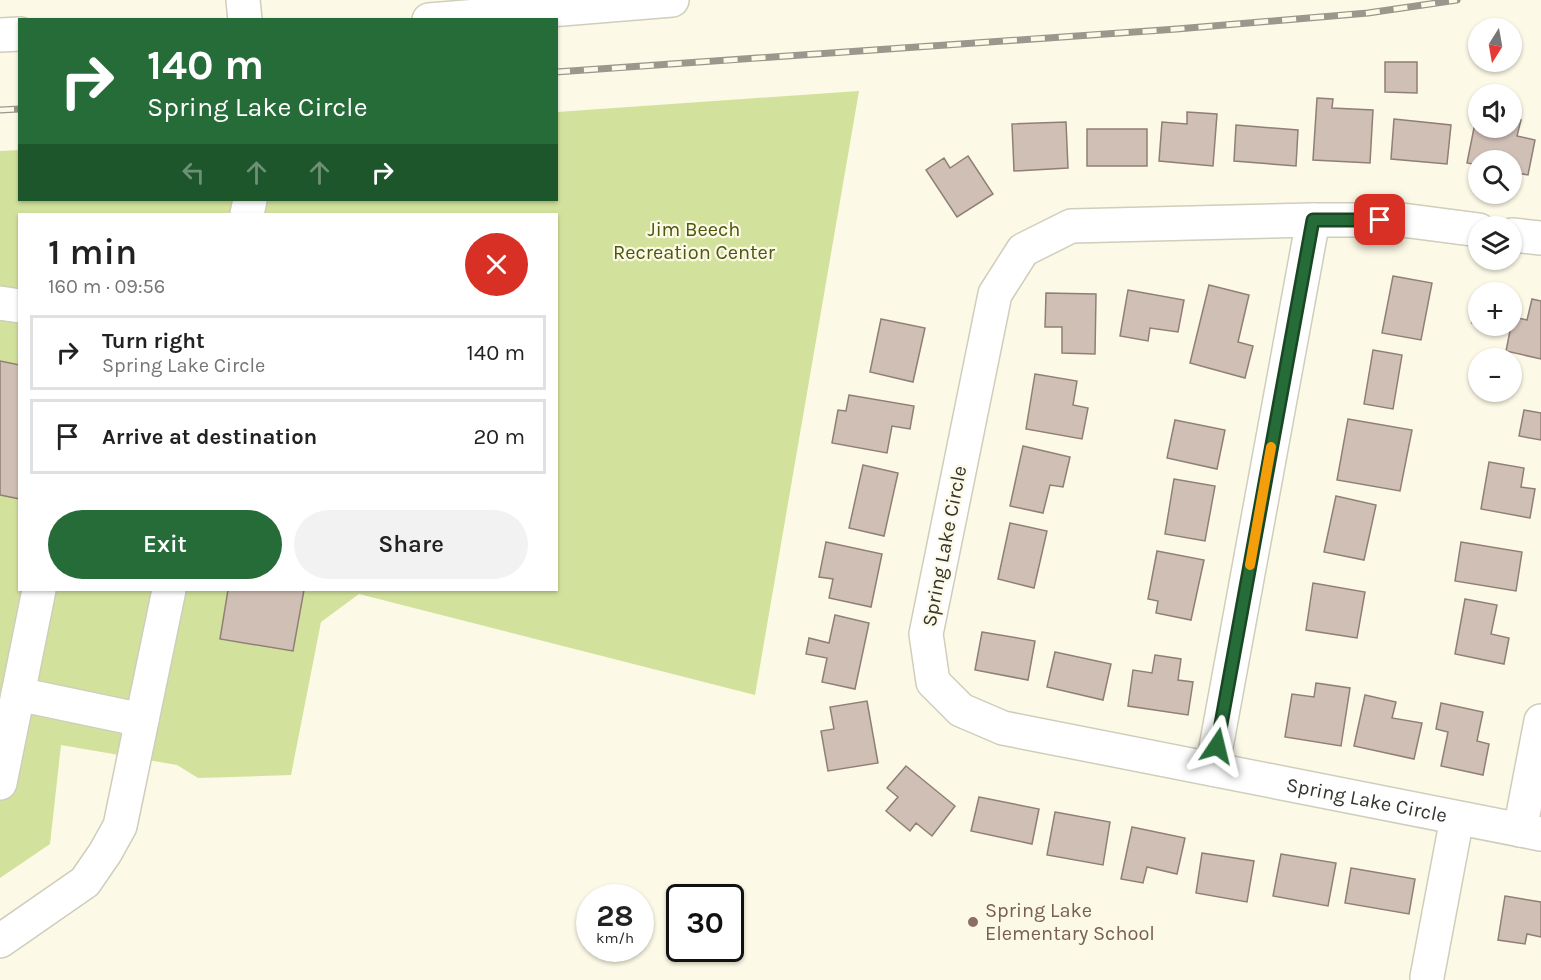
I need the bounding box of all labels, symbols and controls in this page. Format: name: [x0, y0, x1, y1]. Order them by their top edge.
north arrow: [1468, 18, 1522, 72]
map controls: [1468, 18, 1522, 402]
text: 140 m: [147, 40, 264, 90]
icon: right: [48, 42, 126, 120]
button: sound: [1468, 84, 1522, 138]
text: Spring Lake Circle: [147, 91, 368, 123]
button: search: [1468, 150, 1522, 204]
icon: left: [177, 156, 210, 189]
icon: ahead: [240, 156, 273, 189]
icon: ahead: [303, 156, 336, 189]
icon: right: [366, 156, 399, 189]
pin: [1354, 194, 1405, 245]
icon: arrive: [1363, 203, 1396, 236]
button: layers: [1468, 216, 1522, 270]
park label: Jim Beech Recreation Center: [613, 218, 776, 264]
text: 1 min: [48, 231, 137, 273]
button: close: [465, 233, 528, 296]
text: 160 m · 09:56: [48, 275, 165, 298]
button: +: [1468, 282, 1522, 336]
text: Turn right: [102, 328, 205, 354]
icon: right: [51, 336, 84, 369]
text: 140 m: [467, 340, 525, 366]
button: −: [1468, 348, 1522, 402]
text: Spring Lake Circle: [102, 354, 265, 377]
icon: arrive: [51, 420, 84, 453]
text: Arrive at destination: [102, 424, 317, 450]
text: 20 m: [473, 424, 525, 450]
street label: Spring Lake Circle: [918, 464, 971, 628]
button: Exit: [48, 510, 282, 579]
button: Share: [294, 510, 528, 579]
position arrow: [1185, 714, 1249, 778]
street label: Spring Lake Circle: [1284, 773, 1449, 827]
speed limit sign: 30: [666, 884, 744, 962]
text: 28: [596, 898, 634, 934]
place label: Spring Lake Elementary School: [985, 899, 1155, 945]
marker: Spring Lake Elementary School: [966, 915, 980, 929]
text: km/h: [596, 929, 634, 947]

